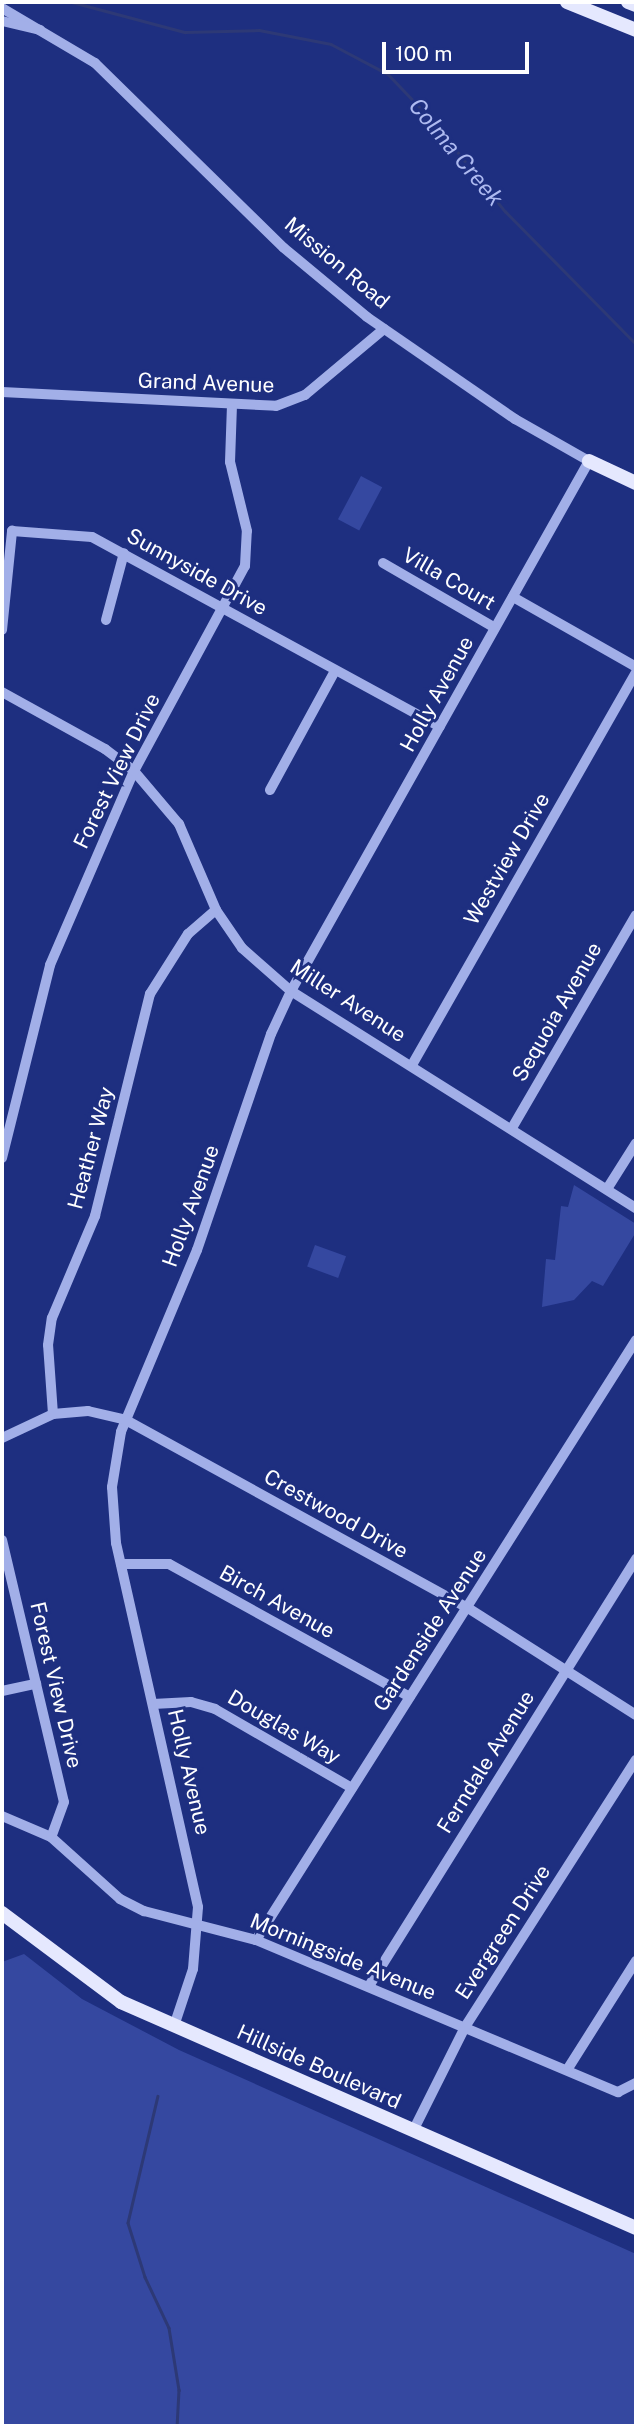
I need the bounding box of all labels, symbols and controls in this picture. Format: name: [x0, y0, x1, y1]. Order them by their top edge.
scale bar: [386, 28, 533, 72]
text: 100 m: [395, 41, 452, 66]
water label: Colma Creek: [403, 92, 509, 212]
street label: Mission Road: [279, 212, 395, 314]
street label: Grand Avenue: [137, 368, 275, 398]
street label: Sunnyside Drive: [122, 523, 272, 621]
street label: Villa Court: [398, 542, 500, 616]
street label: Holly Avenue: [395, 632, 479, 756]
street label: Forest View Drive: [68, 689, 166, 853]
street label: Westview Drive: [459, 788, 555, 930]
street label: Sequoia Avenue: [507, 938, 607, 1086]
street label: Miller Avenue: [285, 954, 411, 1048]
street label: Heather Way: [63, 1084, 119, 1212]
street label: Holly Avenue: [157, 1141, 225, 1271]
street label: Crestwood Drive: [260, 1464, 412, 1564]
street label: Gardenside Avenue: [368, 1544, 492, 1716]
street label: Birch Avenue: [215, 1560, 339, 1644]
street label: Forest View Drive: [25, 1599, 87, 1771]
street label: Douglas Way: [223, 1684, 345, 1770]
street label: Ferndale Avenue: [432, 1686, 540, 1838]
street label: Holly Avenue: [162, 1707, 216, 1837]
street label: Evergreen Drive: [450, 1860, 556, 2004]
street label: Morningside Avenue: [246, 1908, 440, 2006]
street label: Hillside Boulevard: [233, 2019, 405, 2115]

